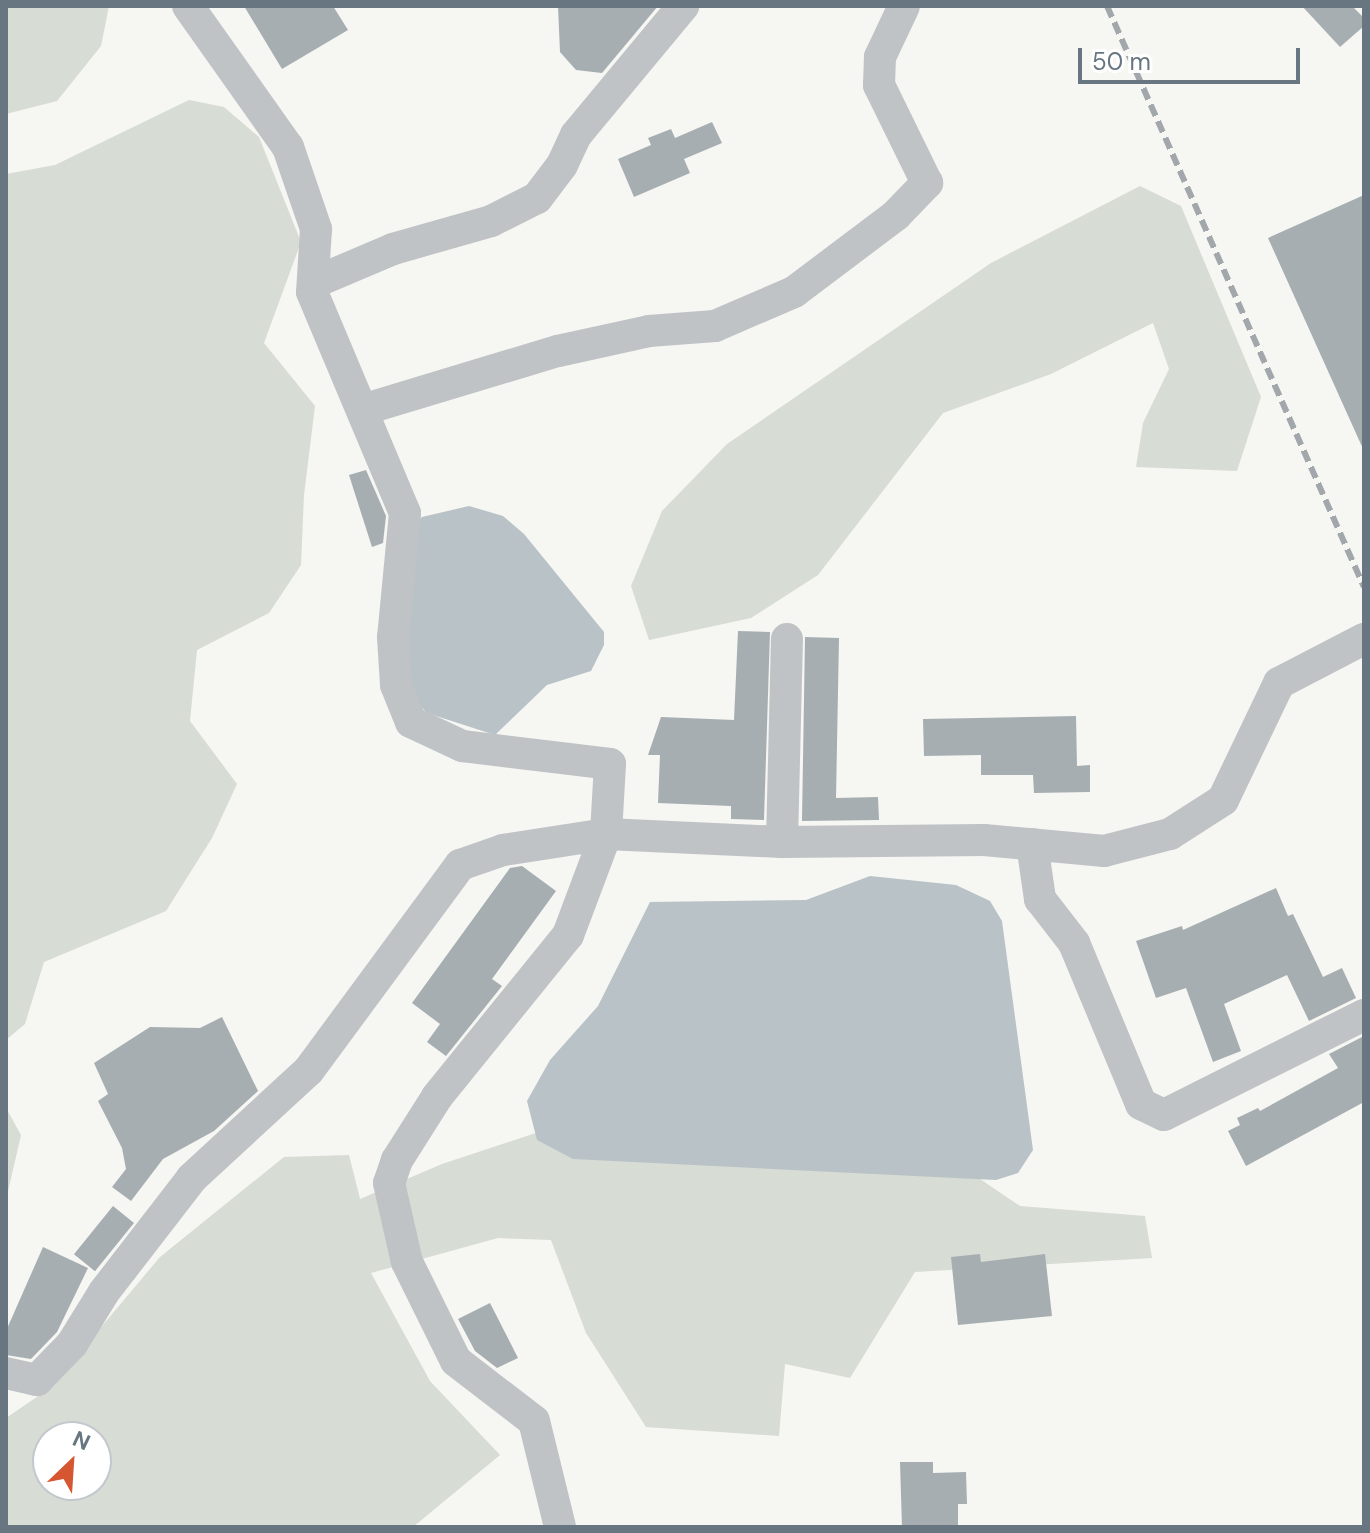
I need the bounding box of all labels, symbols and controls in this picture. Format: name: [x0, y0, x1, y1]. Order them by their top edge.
scale bar: [1082, 32, 1304, 82]
text: 50 m: [1092, 46, 1151, 77]
north arrow: [32, 1421, 112, 1501]
text: N: [68, 1424, 95, 1457]

